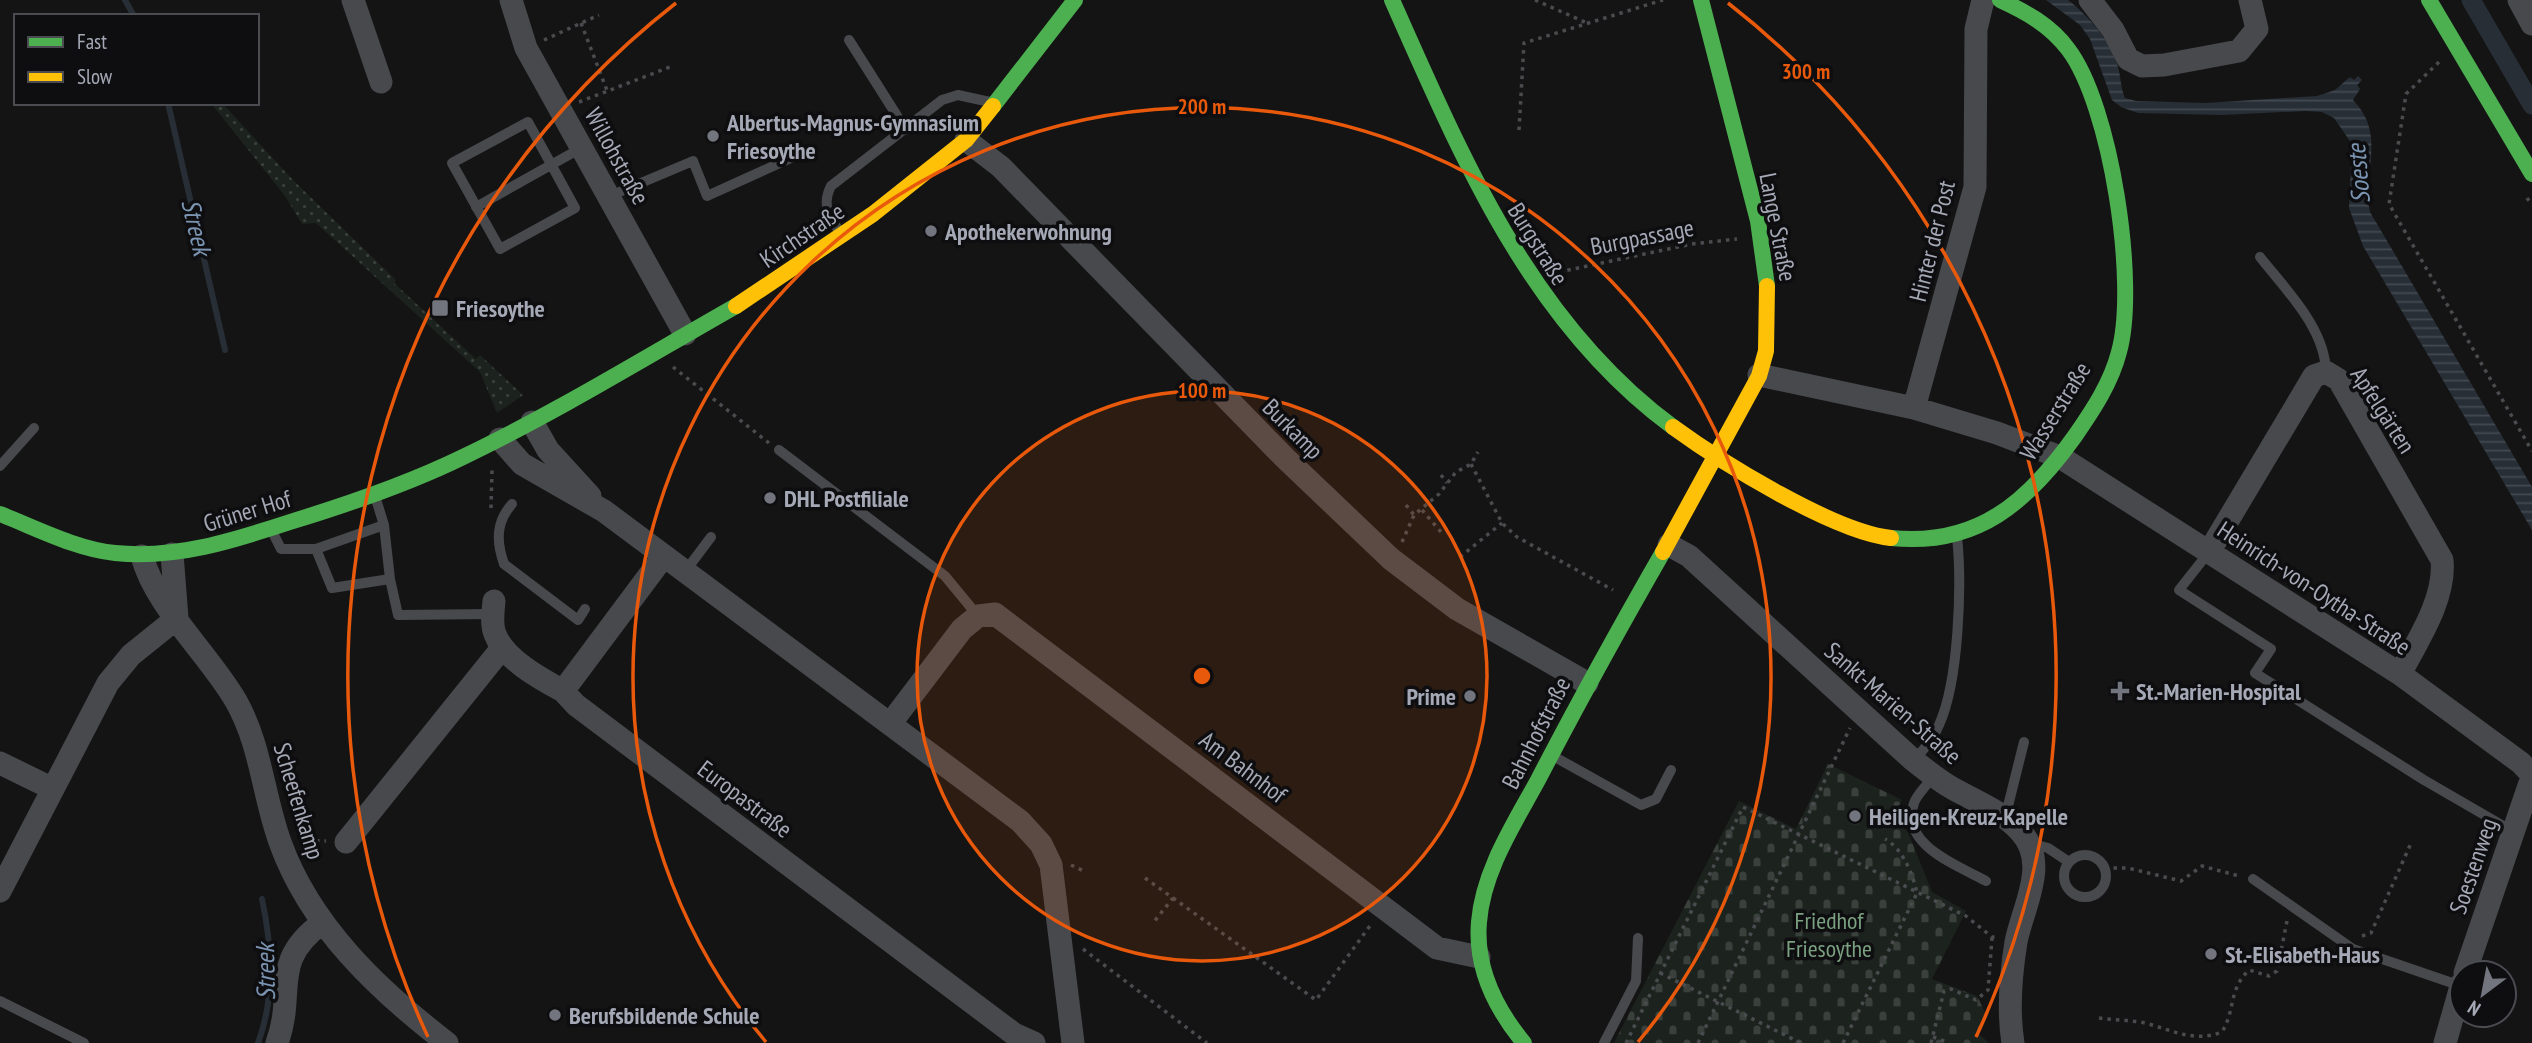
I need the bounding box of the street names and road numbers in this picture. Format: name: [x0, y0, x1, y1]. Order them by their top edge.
street label: Willohstraße: [578, 102, 656, 210]
street label: Lange Straße: [1752, 170, 1804, 284]
street label: Hinter der Post: [1902, 177, 1962, 305]
street label: Kirchstraße: [754, 196, 850, 274]
street label: Burgstraße: [1501, 197, 1575, 291]
street label: Burgpassage: [1588, 212, 1696, 262]
street label: Wasserstraße: [2013, 356, 2097, 466]
street label: Apfelgärten: [2344, 361, 2422, 459]
street label: Burkamp: [1256, 392, 1330, 466]
street label: Grüner Hof: [199, 483, 295, 539]
street label: Heinrich-von-Oytha-Straße: [2212, 514, 2416, 662]
street label: Sankt-Marien-Straße: [1818, 635, 1968, 771]
street label: Bahnhofstraße: [1495, 672, 1577, 794]
street label: Am Bahnhof: [1193, 724, 1293, 810]
street label: Scheefenkamp: [267, 739, 331, 863]
street label: Europastraße: [692, 753, 798, 845]
street label: Soestenweg: [2442, 814, 2504, 918]

